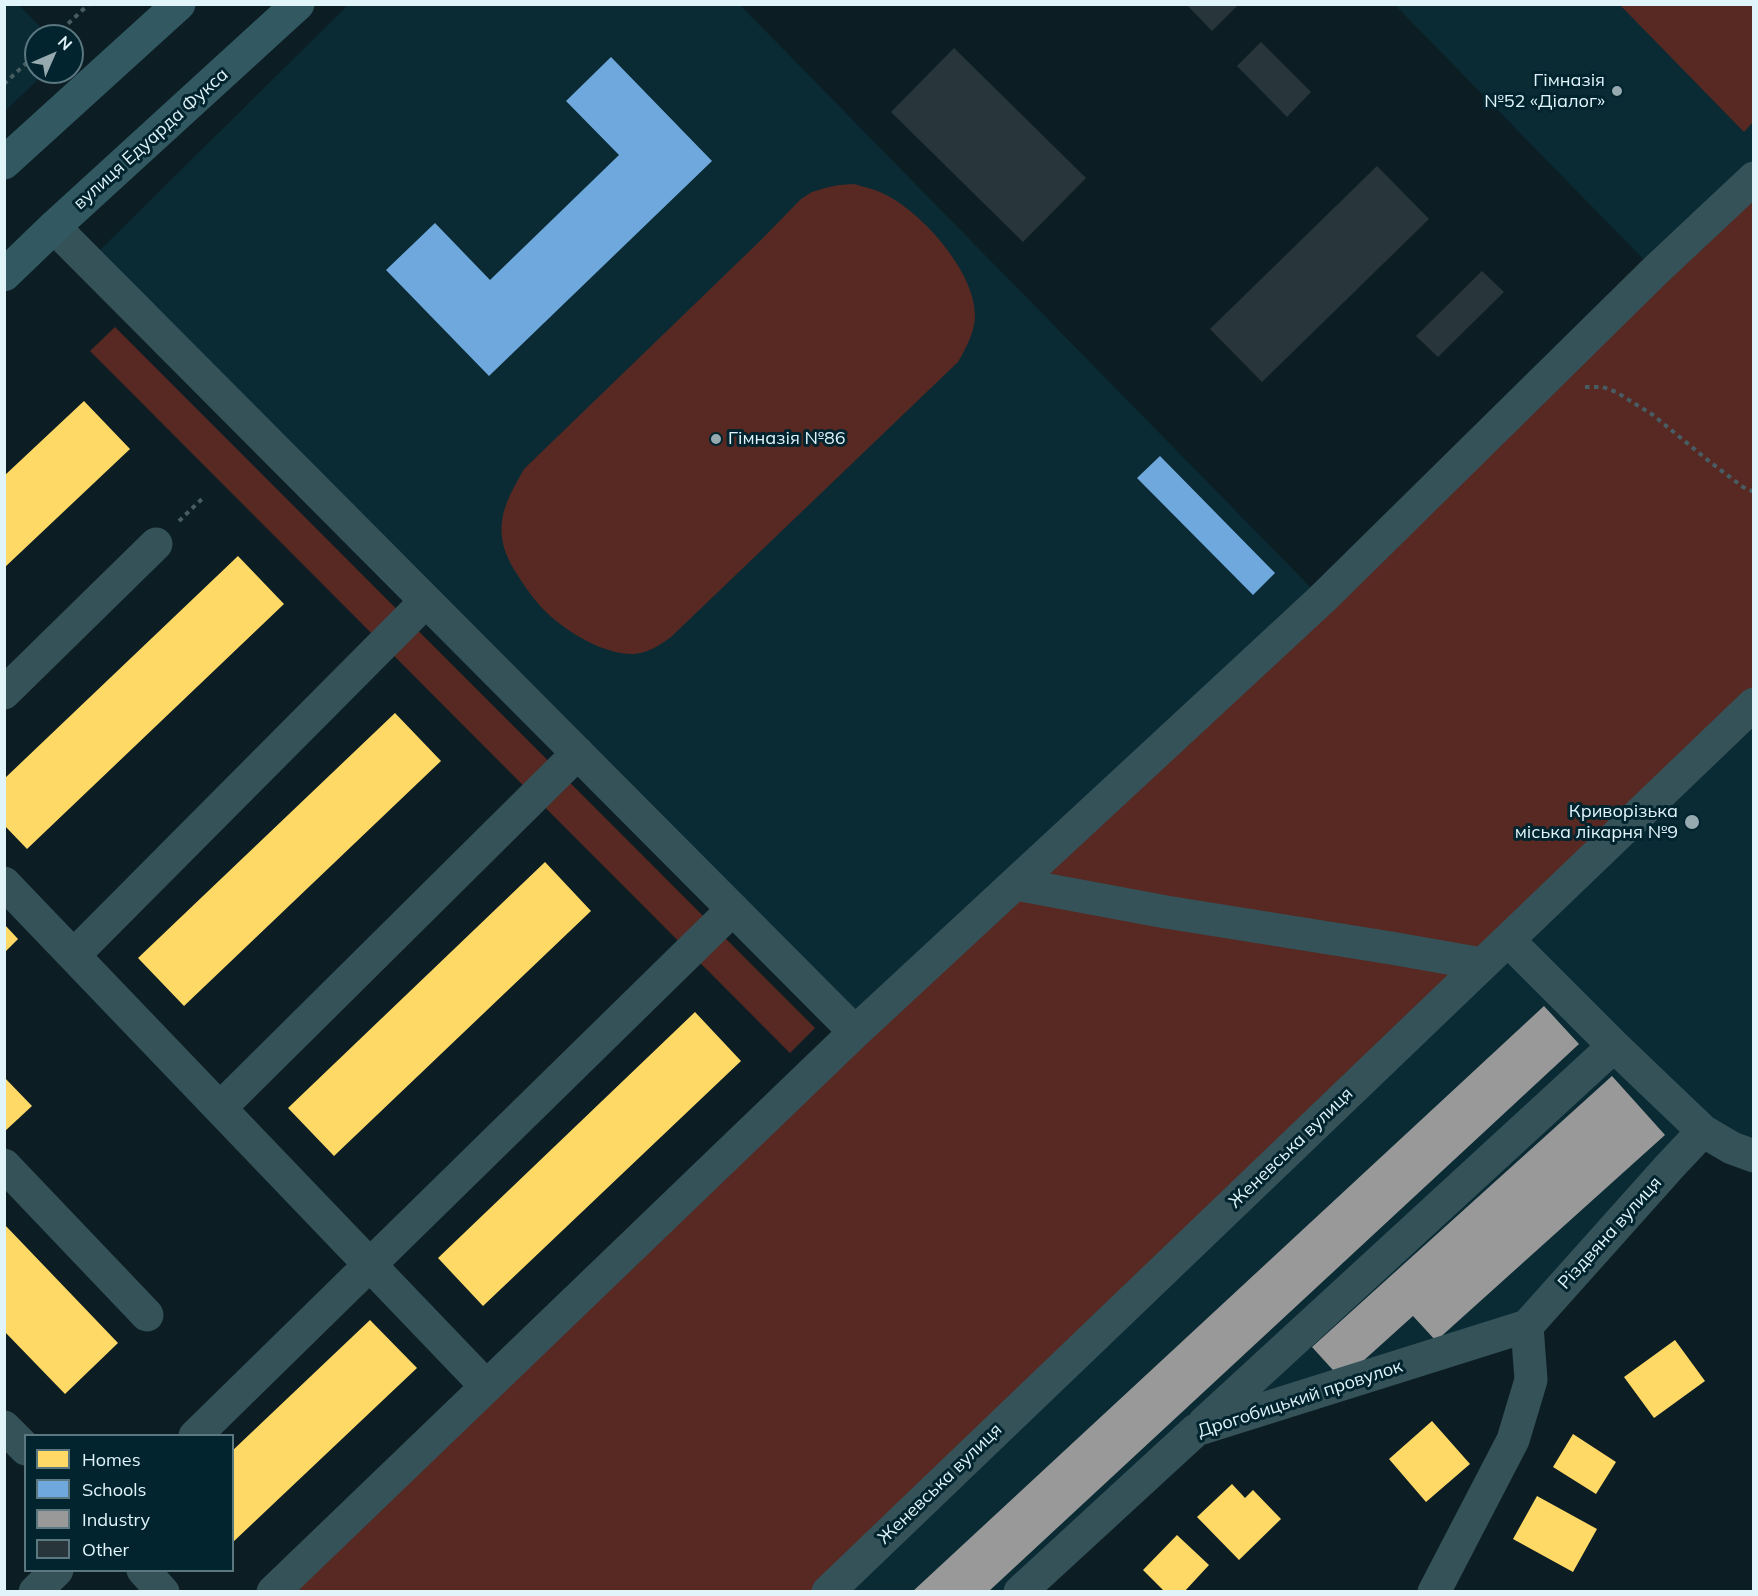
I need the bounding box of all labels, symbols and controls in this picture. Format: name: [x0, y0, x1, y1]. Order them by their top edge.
north arrow: [24, 24, 84, 84]
text: N: [54, 31, 77, 54]
street label: вулиця Едуарда Фукса: [69, 64, 233, 214]
place label: Гімназія №52 «Діалог»: [1484, 70, 1605, 112]
marker: Гімназія №52 «Діалог»: [1610, 84, 1624, 98]
place label: Гімназія №86: [728, 428, 846, 450]
marker: Гімназія №86: [709, 432, 723, 446]
place label: Криворізька міська лікарня №9: [1515, 801, 1678, 844]
marker: Криворізька міська лікарня №9: [1683, 813, 1701, 831]
street label: Женевська вулиця: [1224, 1083, 1358, 1213]
street label: Різдвяна вулиця: [1554, 1172, 1666, 1294]
street label: Дрогобицький провулок: [1195, 1356, 1405, 1442]
street label: Женевська вулиця: [873, 1419, 1007, 1549]
legend: [24, 1434, 234, 1572]
text: Homes: [82, 1448, 141, 1471]
text: Schools: [82, 1478, 146, 1501]
text: Industry: [82, 1508, 150, 1531]
text: Other: [82, 1538, 129, 1561]

